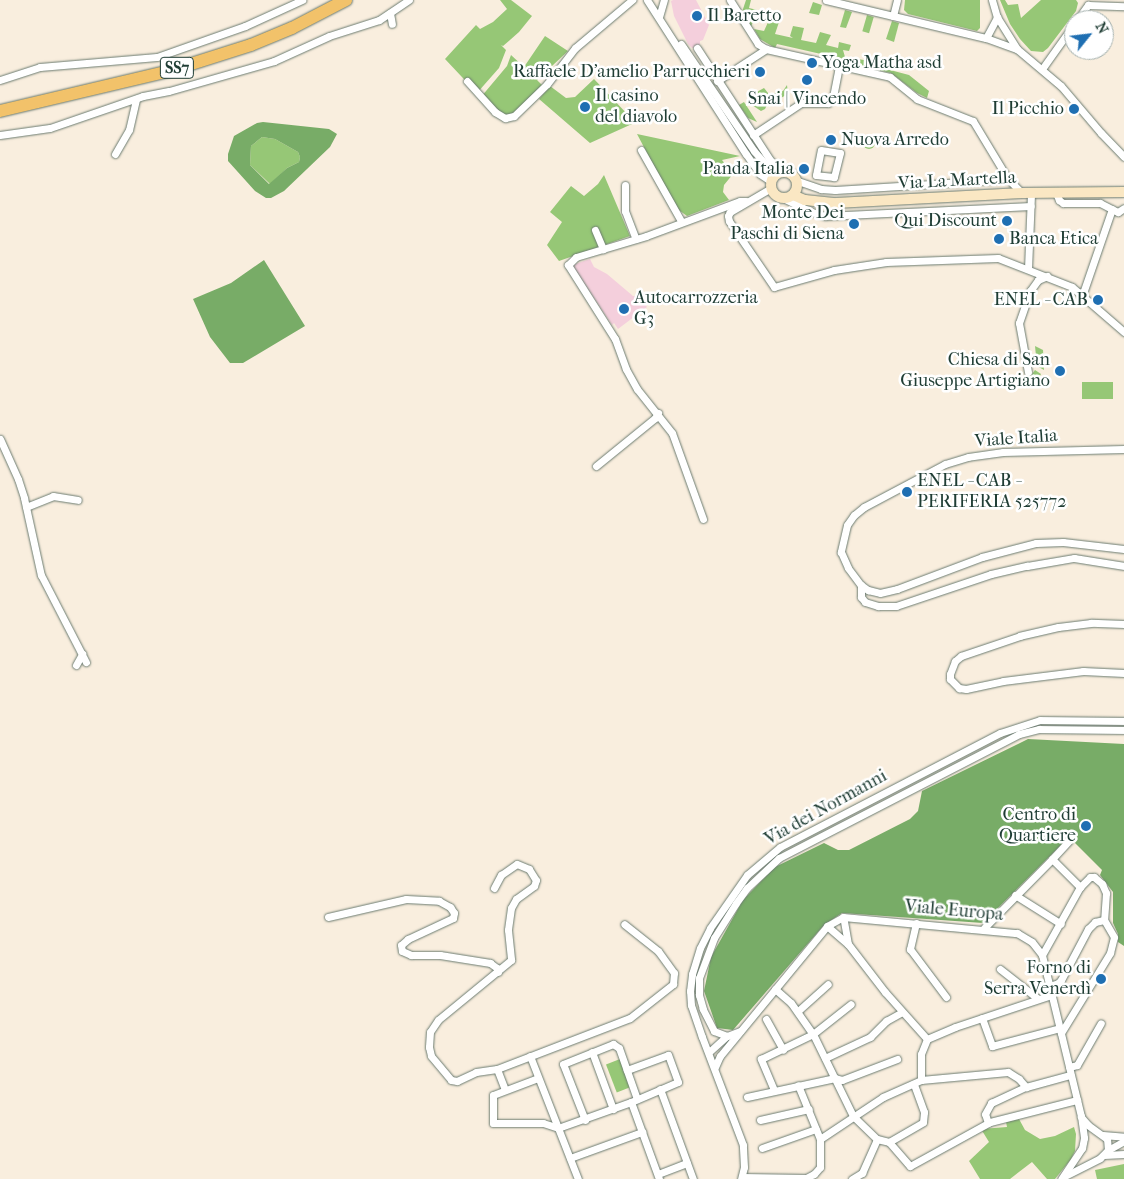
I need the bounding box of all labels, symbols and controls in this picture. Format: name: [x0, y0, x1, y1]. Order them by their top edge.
place label: Il Baretto: [707, 5, 781, 27]
marker: Il Baretto: [691, 10, 703, 22]
north arrow: [1064, 10, 1114, 60]
text: N: [1092, 19, 1112, 37]
place label: Yoga Matha asd: [822, 52, 942, 74]
road number: SS7: [160, 54, 194, 82]
marker: Yoga Matha asd: [806, 57, 818, 69]
place label: Raffaele D'amelio Parrucchieri: [513, 61, 750, 83]
marker: Raffaele D'amelio Parrucchieri: [754, 66, 766, 78]
marker: Snai | Vincendo: [801, 74, 813, 86]
place label: Il casino del diavolo: [595, 86, 677, 128]
place label: Snai | Vincendo: [748, 88, 866, 110]
place label: Il Picchio: [992, 98, 1064, 120]
marker: Il casino del diavolo: [579, 101, 591, 113]
marker: Il Picchio: [1068, 103, 1080, 115]
place label: Nuova Arredo: [841, 129, 949, 151]
marker: Nuova Arredo: [825, 134, 837, 146]
place label: Panda Italia: [702, 158, 794, 180]
marker: Panda Italia: [798, 163, 810, 175]
street label: Via La Martella: [897, 167, 1017, 195]
place label: Monte Dei Paschi di Siena: [730, 203, 844, 245]
place label: Qui Discount: [894, 210, 997, 232]
marker: Qui Discount: [1001, 215, 1013, 227]
marker: Monte Dei Paschi di Siena: [848, 218, 860, 230]
place label: Banca Etica: [1009, 228, 1098, 250]
marker: Banca Etica: [993, 233, 1005, 245]
place label: Autocarrozzeria G3: [634, 288, 758, 330]
place label: ENEL - CAB: [994, 289, 1088, 311]
marker: ENEL - CAB: [1092, 294, 1104, 306]
marker: Autocarrozzeria G3: [618, 303, 630, 315]
place label: Chiesa di San Giuseppe Artigiano: [900, 350, 1050, 392]
marker: Chiesa di San Giuseppe Artigiano: [1054, 365, 1066, 377]
street label: Viale Italia: [974, 425, 1058, 453]
place label: ENEL - CAB - PERIFERIA 525772: [917, 471, 1066, 514]
marker: ENEL - CAB - PERIFERIA 525772: [901, 486, 913, 498]
street label: Via dei Normanni: [761, 765, 891, 851]
place label: Centro di Quartiere: [999, 805, 1076, 848]
marker: Centro di Quartiere: [1080, 820, 1092, 832]
street label: Viale Europa: [904, 896, 1004, 926]
place label: Forno di Serra Venerdì: [984, 958, 1091, 1001]
marker: Forno di Serra Venerdì: [1095, 973, 1107, 985]

